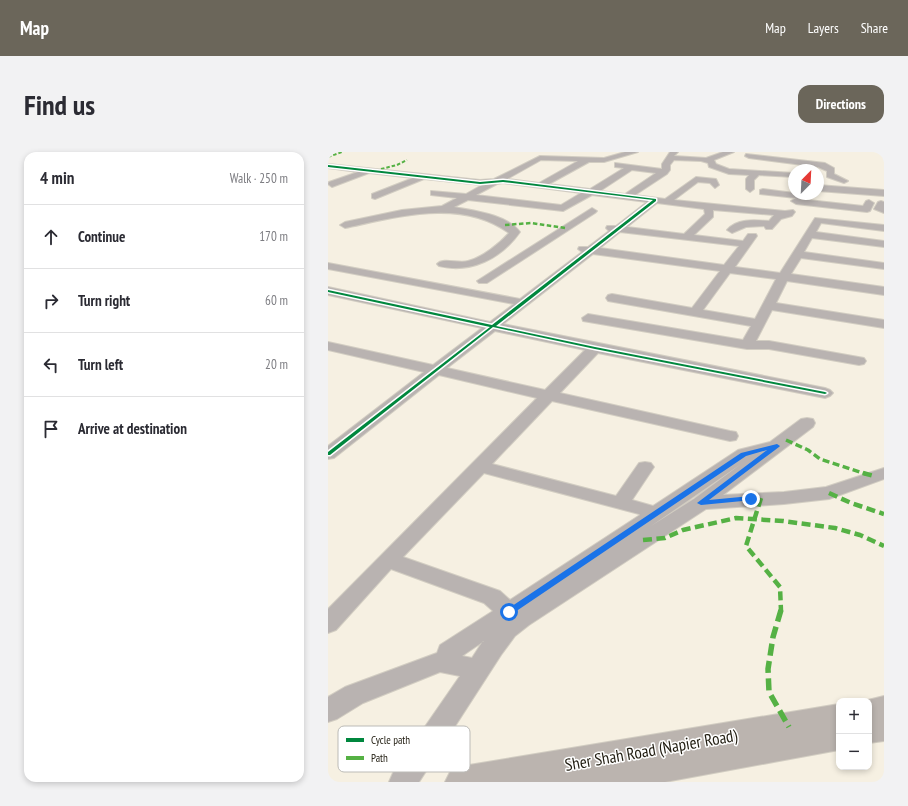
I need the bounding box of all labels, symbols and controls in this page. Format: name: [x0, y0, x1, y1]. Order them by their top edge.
text: Map: [20, 16, 49, 40]
text: Map: [765, 19, 786, 37]
text: Layers: [808, 19, 839, 37]
text: Share: [861, 19, 888, 37]
button: Directions: [798, 85, 884, 123]
text: Find us: [24, 86, 95, 123]
north arrow: [788, 164, 824, 200]
text: 4 min: [40, 167, 74, 189]
text: Walk · 250 m: [230, 170, 288, 187]
icon: ahead: [40, 226, 62, 248]
text: Continue: [78, 227, 125, 246]
text: 170 m: [259, 228, 288, 245]
icon: right: [40, 290, 62, 312]
text: Turn right: [78, 291, 130, 310]
text: 60 m: [265, 292, 288, 309]
icon: left: [40, 354, 62, 376]
text: Turn left: [78, 355, 123, 374]
text: 20 m: [265, 356, 288, 373]
icon: arrive: [40, 418, 62, 440]
text: Arrive at destination: [78, 419, 187, 438]
route end: [742, 490, 760, 508]
route start: [500, 603, 518, 621]
map controls: [836, 698, 872, 770]
button: +: [836, 698, 872, 734]
street label: Sher Shah Road (Napier Road): [563, 724, 739, 776]
legend: [338, 726, 470, 772]
text: Cycle path: [371, 733, 410, 747]
button: −: [836, 734, 872, 770]
text: Path: [371, 751, 388, 765]

